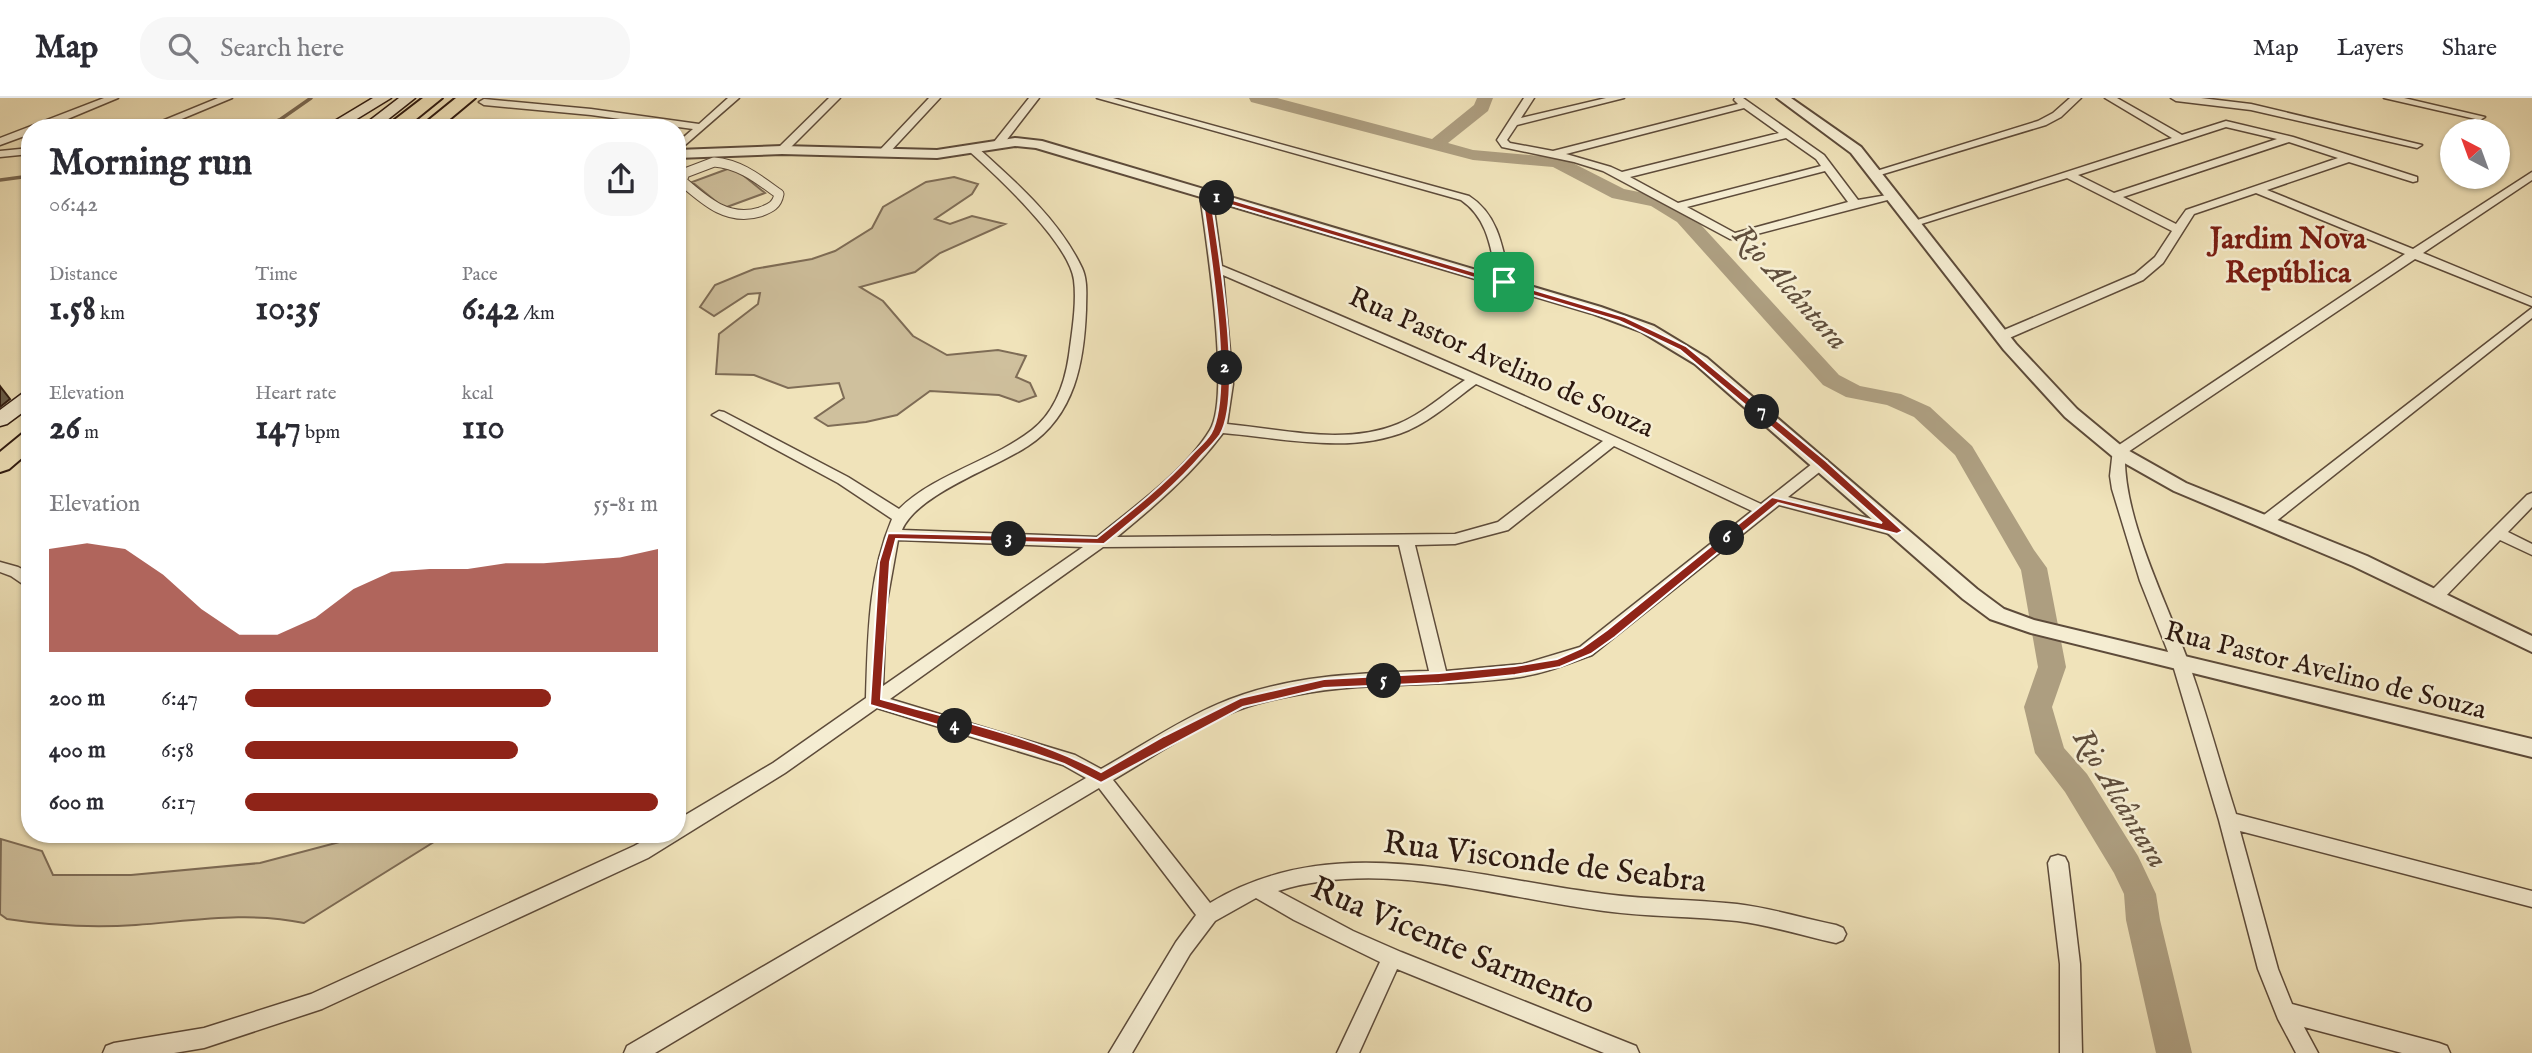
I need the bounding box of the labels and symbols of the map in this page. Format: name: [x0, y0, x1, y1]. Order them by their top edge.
north arrow: [2440, 119, 2510, 189]
pin: 1: [1200, 180, 1234, 216]
water label: Rio Alcântara: [1723, 218, 1856, 359]
district label: Jardim Nova República: [2206, 221, 2367, 293]
pin: [1474, 252, 1534, 312]
street label: Rua Pastor Avelino de Souza: [1343, 280, 1660, 447]
pin: 2: [1208, 350, 1242, 386]
pin: 7: [1744, 394, 1780, 430]
pin: 6: [1710, 520, 1744, 556]
pin: 3: [992, 522, 1026, 556]
street label: Rua Pastor Avelino de Souza: [2161, 614, 2491, 729]
pin: 5: [1366, 664, 1402, 698]
pin: 4: [937, 708, 972, 744]
water label: Rio Alcântara: [2063, 722, 2176, 876]
street label: Rua Visconde de Seabra: [1381, 822, 1709, 904]
street label: Rua Vicente Sarmento: [1304, 868, 1601, 1026]

